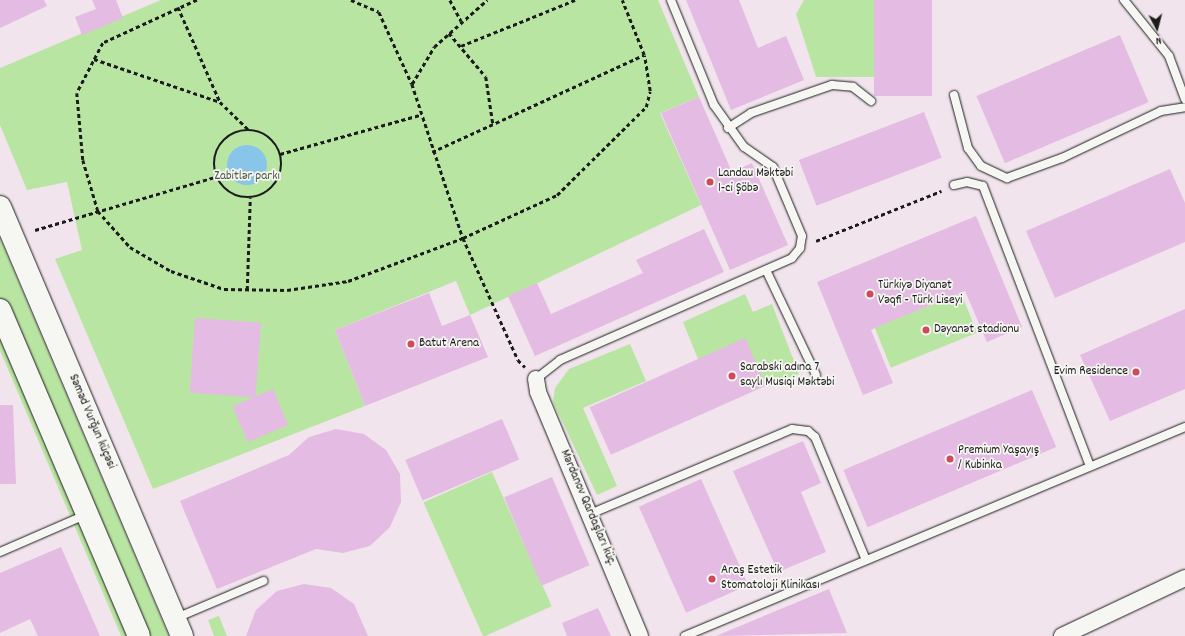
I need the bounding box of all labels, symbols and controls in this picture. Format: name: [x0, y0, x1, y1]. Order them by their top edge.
north arrow: [1137, 8, 1177, 48]
text: N: [1155, 32, 1162, 48]
place label: Landau Məktəbi 1-ci Şöbə: [718, 167, 793, 198]
park label: Zabitlər parkı: [214, 169, 280, 185]
marker: Landau Məktəbi 1-ci Şöbə: [705, 177, 715, 187]
place label: Türkiyə Diyanət Vəqfi - Türk Liseyi: [878, 279, 962, 310]
marker: Türkiyə Diyanət Vəqfi - Türk Liseyi: [865, 289, 875, 299]
place label: Dəyanət stadionu: [934, 322, 1019, 338]
marker: Dəyanət stadionu: [921, 325, 931, 335]
place label: Batut Arena: [419, 336, 479, 352]
marker: Batut Arena: [406, 339, 416, 349]
place label: Sarabski adına 7 saylı Musiqi Məktəbi: [740, 361, 834, 392]
place label: Evim Residence: [1054, 364, 1128, 380]
marker: Evim Residence: [1131, 367, 1141, 377]
marker: Sarabski adına 7 saylı Musiqi Məktəbi: [727, 371, 737, 381]
street label: Səməd Vurğun küçəsi: [64, 372, 118, 472]
place label: Premium Yaşayış / Kubinka: [958, 444, 1039, 475]
street label: Mərdanov Qardaşları küç.: [556, 448, 618, 568]
marker: Premium Yaşayış / Kubinka: [945, 454, 955, 464]
place label: Araş Estetik Stomatoloji Klinikası: [721, 564, 820, 595]
marker: Araş Estetik Stomatoloji Klinikası: [706, 573, 718, 585]

